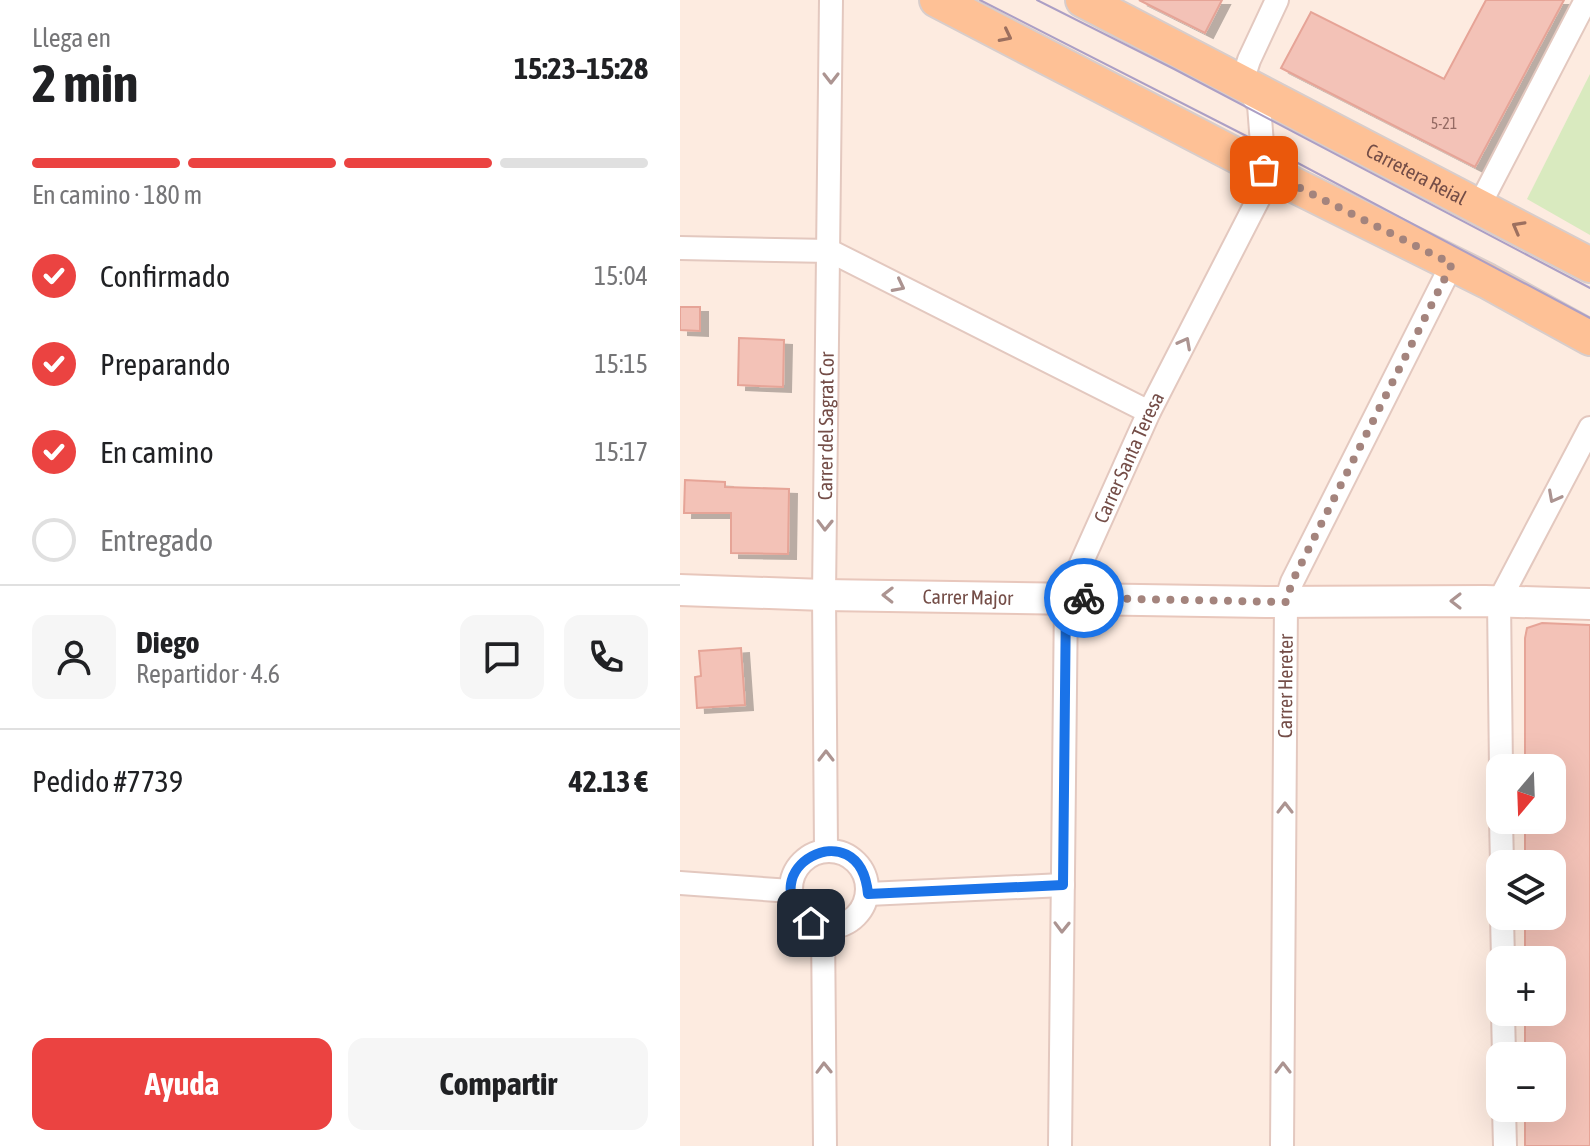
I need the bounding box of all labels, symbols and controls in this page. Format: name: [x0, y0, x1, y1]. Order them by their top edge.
text: Llega en: [32, 23, 111, 53]
one-way arrow: [998, 26, 1013, 41]
text: 15:23–15:28: [514, 51, 648, 85]
text: 2 min: [32, 53, 138, 113]
one-way arrow: [822, 72, 839, 85]
house number: 5-21: [1431, 114, 1457, 132]
pin: [1230, 136, 1298, 204]
street label: Carretera Reial: [1362, 138, 1471, 210]
icon: bag: [1242, 148, 1286, 192]
text: En camino · 180 m: [32, 180, 202, 210]
one-way arrow: [1512, 221, 1526, 236]
icon: check: [32, 254, 76, 298]
text: Confirmado: [100, 259, 230, 293]
text: 15:04: [594, 261, 648, 291]
one-way arrow: [891, 276, 906, 292]
one-way arrow: [1176, 336, 1191, 351]
icon: check: [32, 342, 76, 386]
text: Preparando: [100, 347, 230, 381]
text: 15:15: [594, 349, 648, 379]
street label: Carrer del Sagrat Cor: [813, 351, 838, 500]
street label: Carrer Santa Teresa: [1089, 388, 1168, 526]
icon: check: [32, 430, 76, 474]
text: En camino: [100, 435, 214, 469]
text: 15:17: [594, 437, 648, 467]
one-way arrow: [1548, 489, 1563, 503]
one-way arrow: [816, 519, 834, 532]
text: Entregado: [100, 523, 213, 557]
courier: [1044, 558, 1124, 638]
icon: bike: [1062, 576, 1106, 620]
street label: Carrer Major: [922, 585, 1014, 609]
one-way arrow: [881, 587, 894, 604]
one-way arrow: [1449, 592, 1462, 610]
button: person: [32, 615, 116, 699]
button: chat: [460, 615, 544, 699]
button: phone: [564, 615, 648, 699]
text: Diego: [136, 625, 200, 659]
street label: Carrer Hereter: [1273, 633, 1297, 738]
text: Repartidor · 4.6: [136, 659, 280, 689]
one-way arrow: [817, 749, 835, 762]
north arrow: [1486, 754, 1566, 834]
map controls: [1486, 754, 1566, 1122]
text: Pedido #7739: [32, 764, 183, 798]
text: 42.13 €: [569, 764, 648, 798]
one-way arrow: [1276, 801, 1294, 814]
button: layers: [1486, 850, 1566, 930]
pin: [777, 889, 845, 957]
icon: home: [789, 901, 833, 945]
one-way arrow: [1053, 921, 1071, 934]
button: +: [1486, 946, 1566, 1026]
button: Ayuda: [32, 1038, 332, 1130]
button: Compartir: [348, 1038, 648, 1130]
button: −: [1486, 1042, 1566, 1122]
one-way arrow: [816, 1061, 833, 1074]
one-way arrow: [1274, 1061, 1292, 1074]

